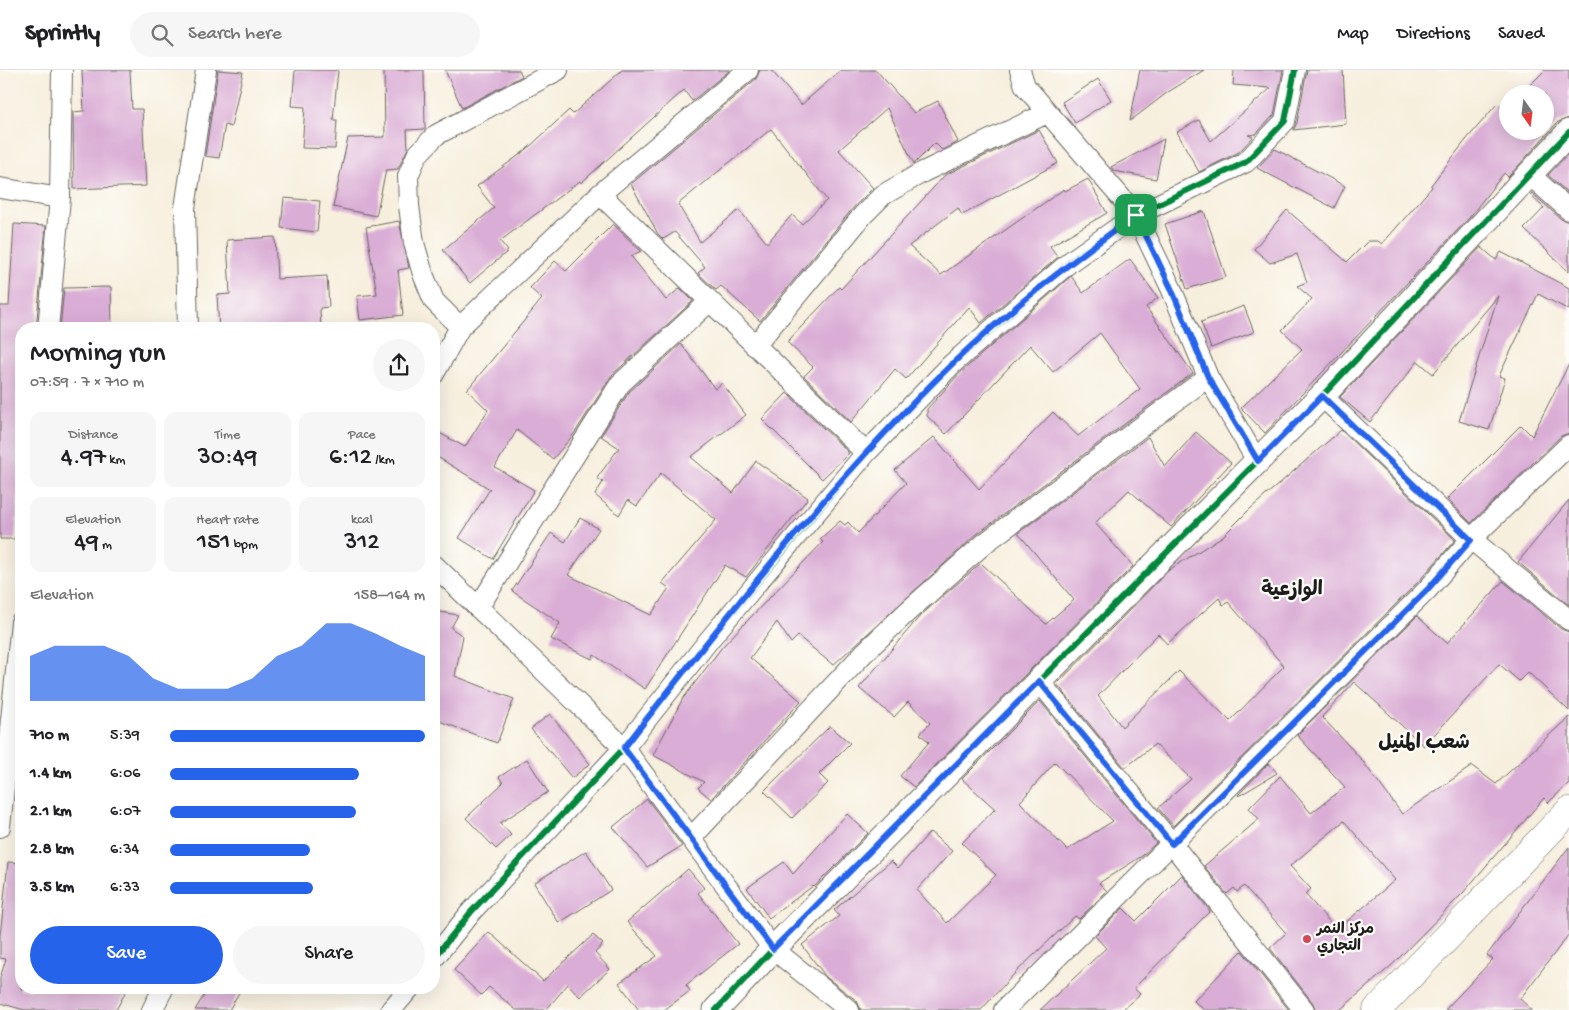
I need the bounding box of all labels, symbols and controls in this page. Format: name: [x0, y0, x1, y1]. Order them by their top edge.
search box: [130, 12, 480, 57]
text: Sprintly: [25, 20, 100, 49]
icon: search: [148, 21, 176, 49]
text: Search here: [188, 23, 282, 46]
text: Map: [1337, 24, 1369, 45]
text: Directions: [1397, 24, 1470, 45]
text: Saved: [1498, 24, 1544, 45]
north arrow: [1499, 85, 1554, 140]
map controls: [1499, 85, 1554, 140]
pin: [1115, 194, 1157, 236]
icon: arrive: [1122, 201, 1150, 229]
text: Morning run: [30, 338, 165, 371]
button: share: [373, 339, 425, 391]
text: 07:59 · 7 × 710 m: [30, 374, 144, 393]
text: Distance: [68, 427, 118, 444]
text: Time: [215, 427, 240, 444]
text: Pace: [348, 427, 376, 444]
text: 4.97: [61, 444, 106, 473]
text: 30:49: [198, 444, 257, 473]
text: 6:12: [329, 444, 372, 473]
text: km: [106, 452, 126, 469]
text: /km: [372, 452, 395, 469]
text: Elevation: [65, 512, 121, 529]
text: Heart rate: [196, 512, 259, 529]
text: kcal: [351, 512, 373, 529]
text: 49: [74, 529, 99, 558]
text: 151: [197, 529, 230, 558]
text: 312: [344, 529, 379, 558]
text: m: [99, 537, 112, 554]
text: bpm: [230, 537, 258, 554]
district label: الوازعية: [1261, 579, 1323, 603]
text: Elevation: [30, 587, 94, 606]
text: 158–164 m: [354, 587, 425, 606]
text: 710 m: [30, 727, 69, 746]
text: 5:39: [110, 727, 140, 746]
district label: شعب المنيل: [1378, 732, 1470, 756]
text: 1.4 km: [30, 765, 71, 784]
text: 6:06: [110, 765, 140, 784]
text: 2.1 km: [30, 803, 72, 822]
text: 6:07: [110, 803, 141, 822]
text: 2.8 km: [30, 841, 74, 860]
text: 6:34: [110, 841, 139, 860]
text: 3.5 km: [30, 879, 74, 898]
text: 6:33: [110, 879, 140, 898]
place label: مركز النمر التجاري: [1315, 921, 1374, 957]
button: Save: [30, 926, 223, 984]
button: Share: [233, 926, 425, 984]
marker: مركز النمر التجاري: [1301, 933, 1313, 945]

